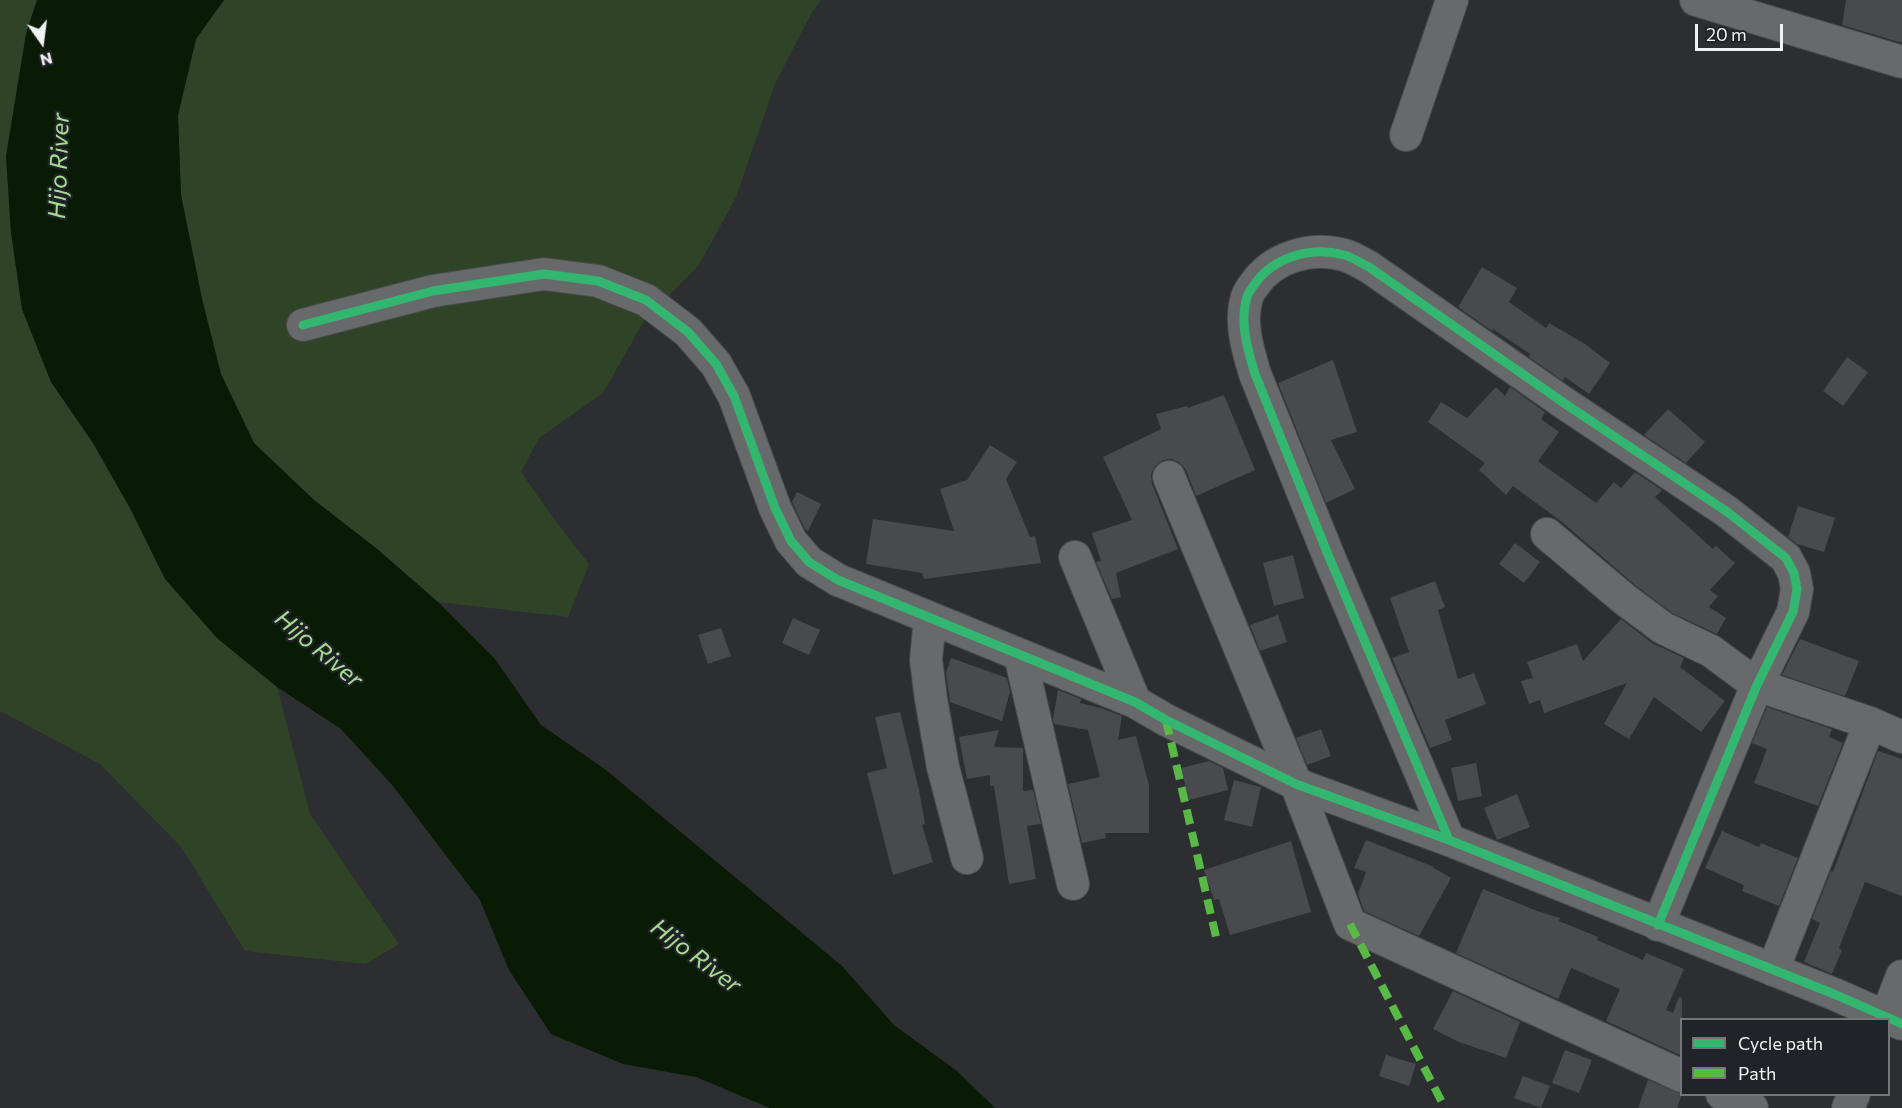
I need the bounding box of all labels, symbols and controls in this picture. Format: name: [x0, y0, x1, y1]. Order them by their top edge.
north arrow: [12, 12, 72, 72]
scale bar: [1698, 12, 1786, 50]
text: 20 m: [1706, 23, 1747, 45]
text: N: [38, 49, 55, 71]
water label: Hijo River: [43, 113, 75, 219]
water label: Hijo River: [269, 604, 369, 694]
water label: Hijo River: [645, 913, 747, 999]
legend: [1680, 1018, 1890, 1096]
text: Cycle path: [1738, 1032, 1823, 1054]
text: Path: [1738, 1062, 1776, 1084]

